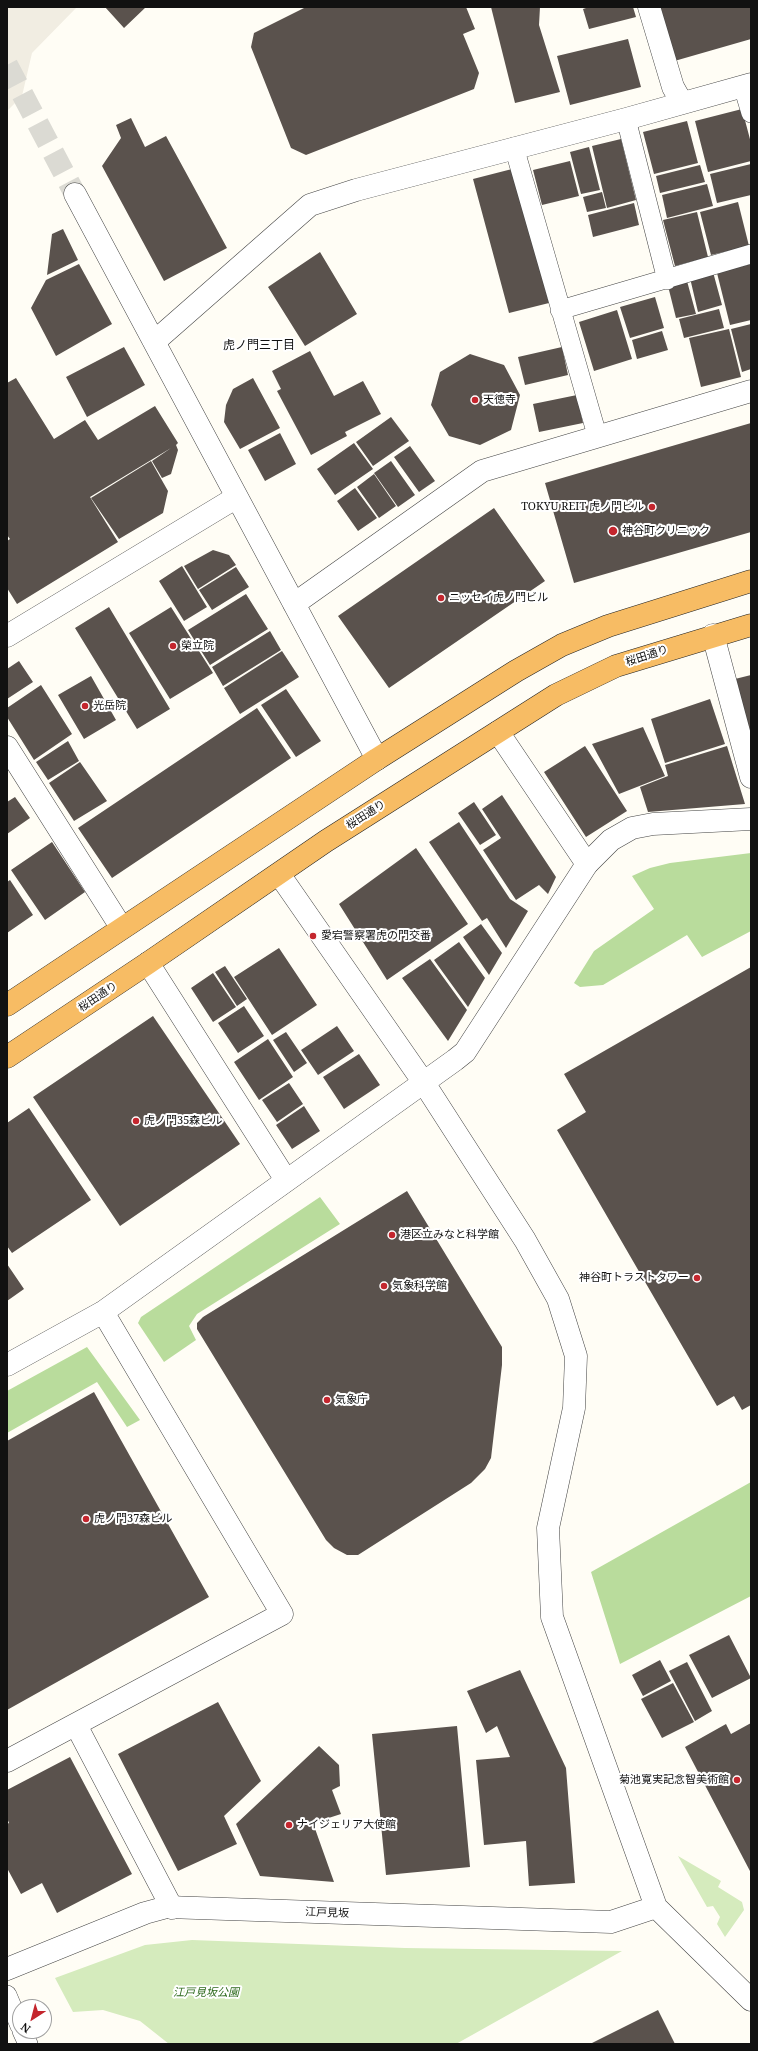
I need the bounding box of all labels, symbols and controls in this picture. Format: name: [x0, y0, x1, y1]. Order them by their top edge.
district label: 虎ノ門三丁目: [223, 339, 295, 353]
place label: 天徳寺: [483, 393, 516, 407]
marker: 天徳寺: [470, 395, 480, 405]
place label: TOKYU REIT 虎ノ門ビル: [521, 500, 644, 514]
marker: TOKYU REIT 虎ノ門ビル: [647, 502, 657, 512]
place label: 神谷町クリニック: [622, 524, 710, 538]
marker: 神谷町クリニック: [607, 525, 619, 537]
place label: ニッセイ虎ノ門ビル: [449, 591, 548, 605]
marker: ニッセイ虎ノ門ビル: [436, 593, 446, 603]
place label: 榮立院: [181, 639, 214, 653]
marker: 榮立院: [168, 641, 178, 651]
street label: 桜田通り: [624, 643, 670, 669]
place label: 光岳院: [93, 699, 126, 713]
marker: 光岳院: [80, 701, 90, 711]
street label: 桜田通り: [344, 797, 388, 833]
place label: 愛宕警察署虎の門交番: [321, 929, 431, 943]
marker: 愛宕警察署虎の門交番: [308, 931, 318, 941]
street label: 桜田通り: [76, 979, 120, 1015]
place label: 虎ノ門35森ビル: [144, 1114, 222, 1128]
marker: 虎ノ門35森ビル: [131, 1116, 141, 1126]
place label: 港区立みなと科学館: [400, 1228, 499, 1242]
marker: 港区立みなと科学館: [387, 1230, 397, 1240]
place label: 神谷町トラストタワー: [579, 1271, 689, 1285]
marker: 神谷町トラストタワー: [692, 1273, 702, 1283]
place label: 気象科学館: [392, 1279, 447, 1293]
marker: 気象科学館: [379, 1281, 389, 1291]
place label: 気象庁: [335, 1393, 368, 1407]
marker: 気象庁: [322, 1395, 332, 1405]
place label: 虎ノ門37森ビル: [94, 1512, 172, 1526]
marker: 虎ノ門37森ビル: [81, 1514, 91, 1524]
place label: 菊池寛実記念智美術館: [619, 1773, 729, 1787]
marker: 菊池寛実記念智美術館: [732, 1775, 742, 1785]
place label: ナイジェリア大使館: [297, 1818, 396, 1832]
marker: ナイジェリア大使館: [284, 1820, 294, 1830]
street label: 江戸見坂: [305, 1906, 349, 1920]
park label: 江戸見坂公園: [173, 1986, 239, 2000]
north arrow: [12, 1999, 52, 2039]
text: N: [17, 2020, 33, 2037]

